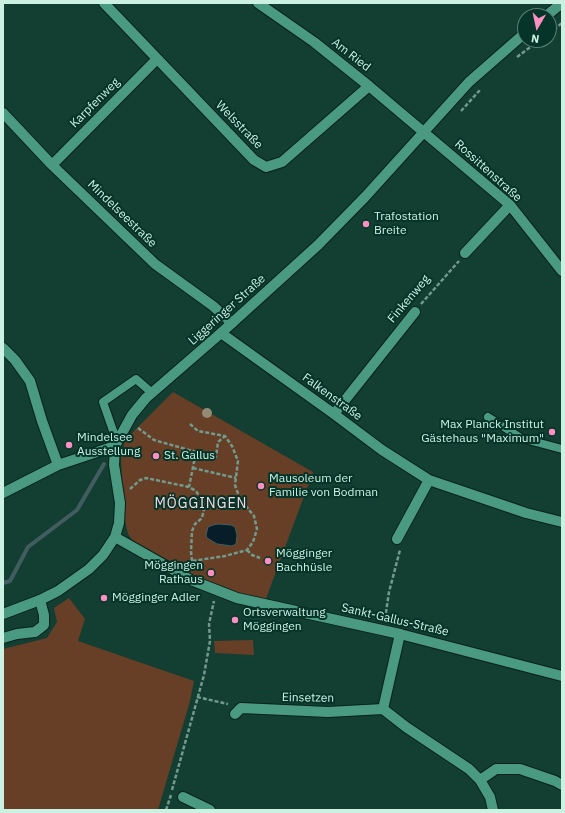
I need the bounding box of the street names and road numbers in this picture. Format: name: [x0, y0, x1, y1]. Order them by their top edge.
street label: Am Ried: [329, 35, 373, 75]
street label: Karpfenweg: [67, 75, 123, 131]
street label: Welsstraße: [213, 98, 265, 152]
street label: Rossittenstraße: [451, 137, 525, 205]
street label: Mindelseestraße: [84, 177, 160, 251]
street label: Liggeringer Straße: [185, 272, 269, 348]
street label: Finkenweg: [385, 272, 433, 326]
street label: Falkenstraße: [299, 370, 365, 424]
street label: Sankt-Gallus-Straße: [340, 601, 450, 639]
street label: Einsetzen: [282, 690, 334, 706]

